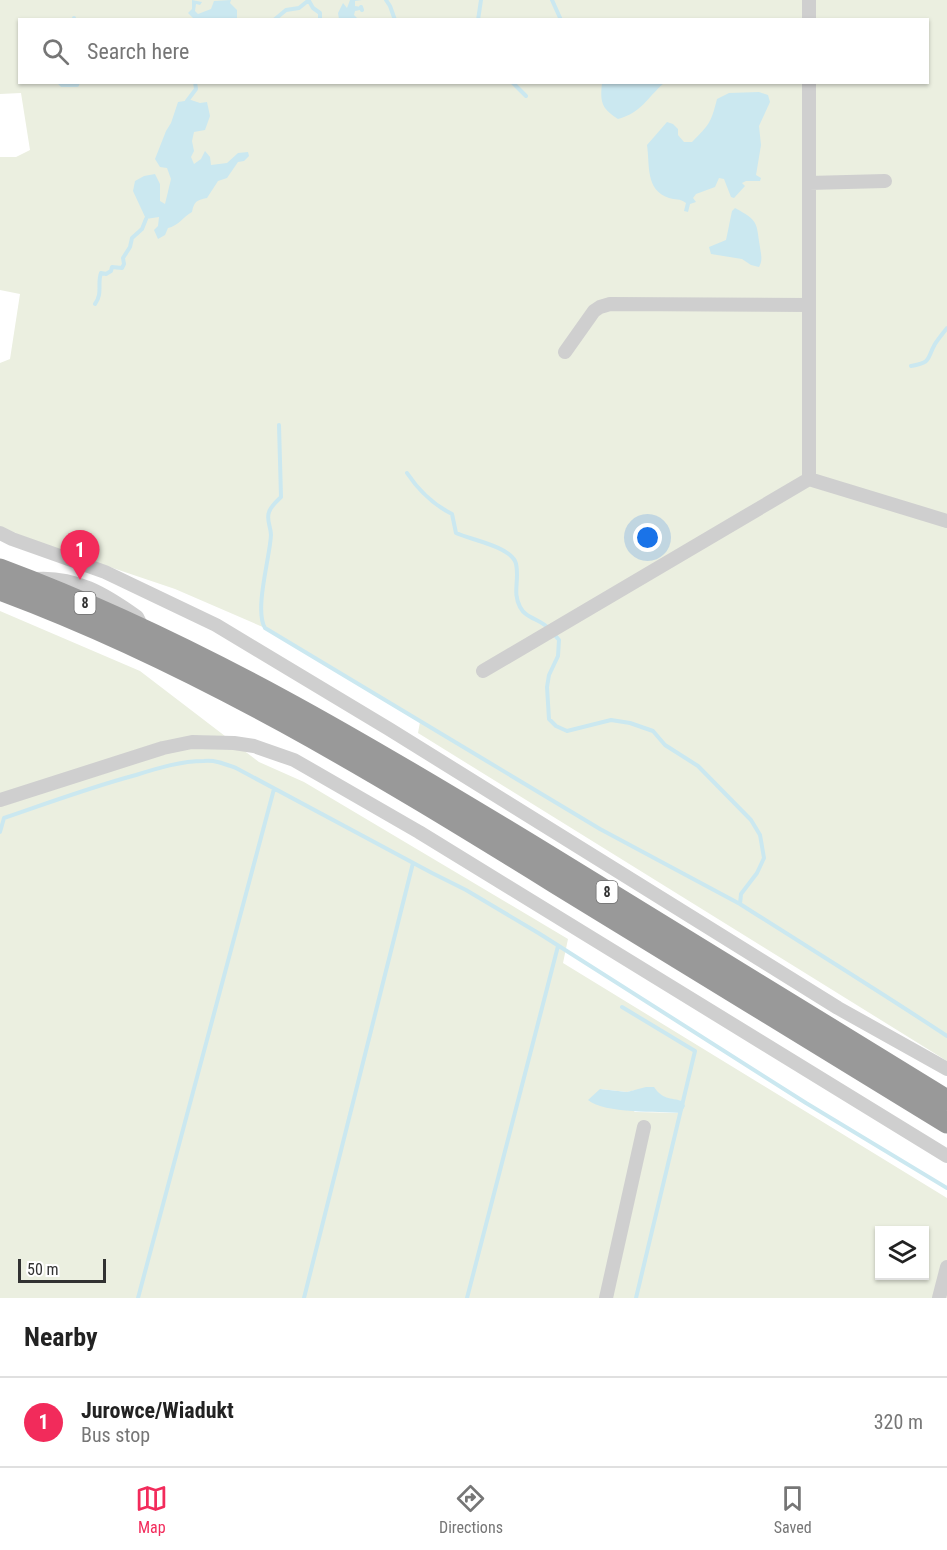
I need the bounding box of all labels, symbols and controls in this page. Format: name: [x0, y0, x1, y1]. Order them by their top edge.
search box: [18, 18, 929, 84]
icon: search: [39, 35, 72, 68]
text: Search here: [87, 39, 189, 64]
your location: [633, 523, 662, 552]
pin: 1: [60, 530, 100, 580]
road number: 8: [74, 592, 96, 614]
road number: 8: [596, 881, 618, 903]
map controls: [875, 1226, 929, 1280]
button: layers: [875, 1226, 929, 1280]
scale bar: [18, 1256, 106, 1284]
text: 50 m: [27, 1260, 59, 1279]
text: Nearby: [24, 1322, 98, 1352]
text: Jurowce/Wiadukt: [81, 1398, 234, 1423]
text: 1: [38, 1410, 49, 1434]
text: 320 m: [874, 1410, 923, 1434]
text: Bus stop: [81, 1423, 150, 1447]
tab: Map: [135, 1482, 168, 1537]
tab: Directions: [439, 1482, 503, 1537]
tab: Saved: [774, 1482, 812, 1537]

